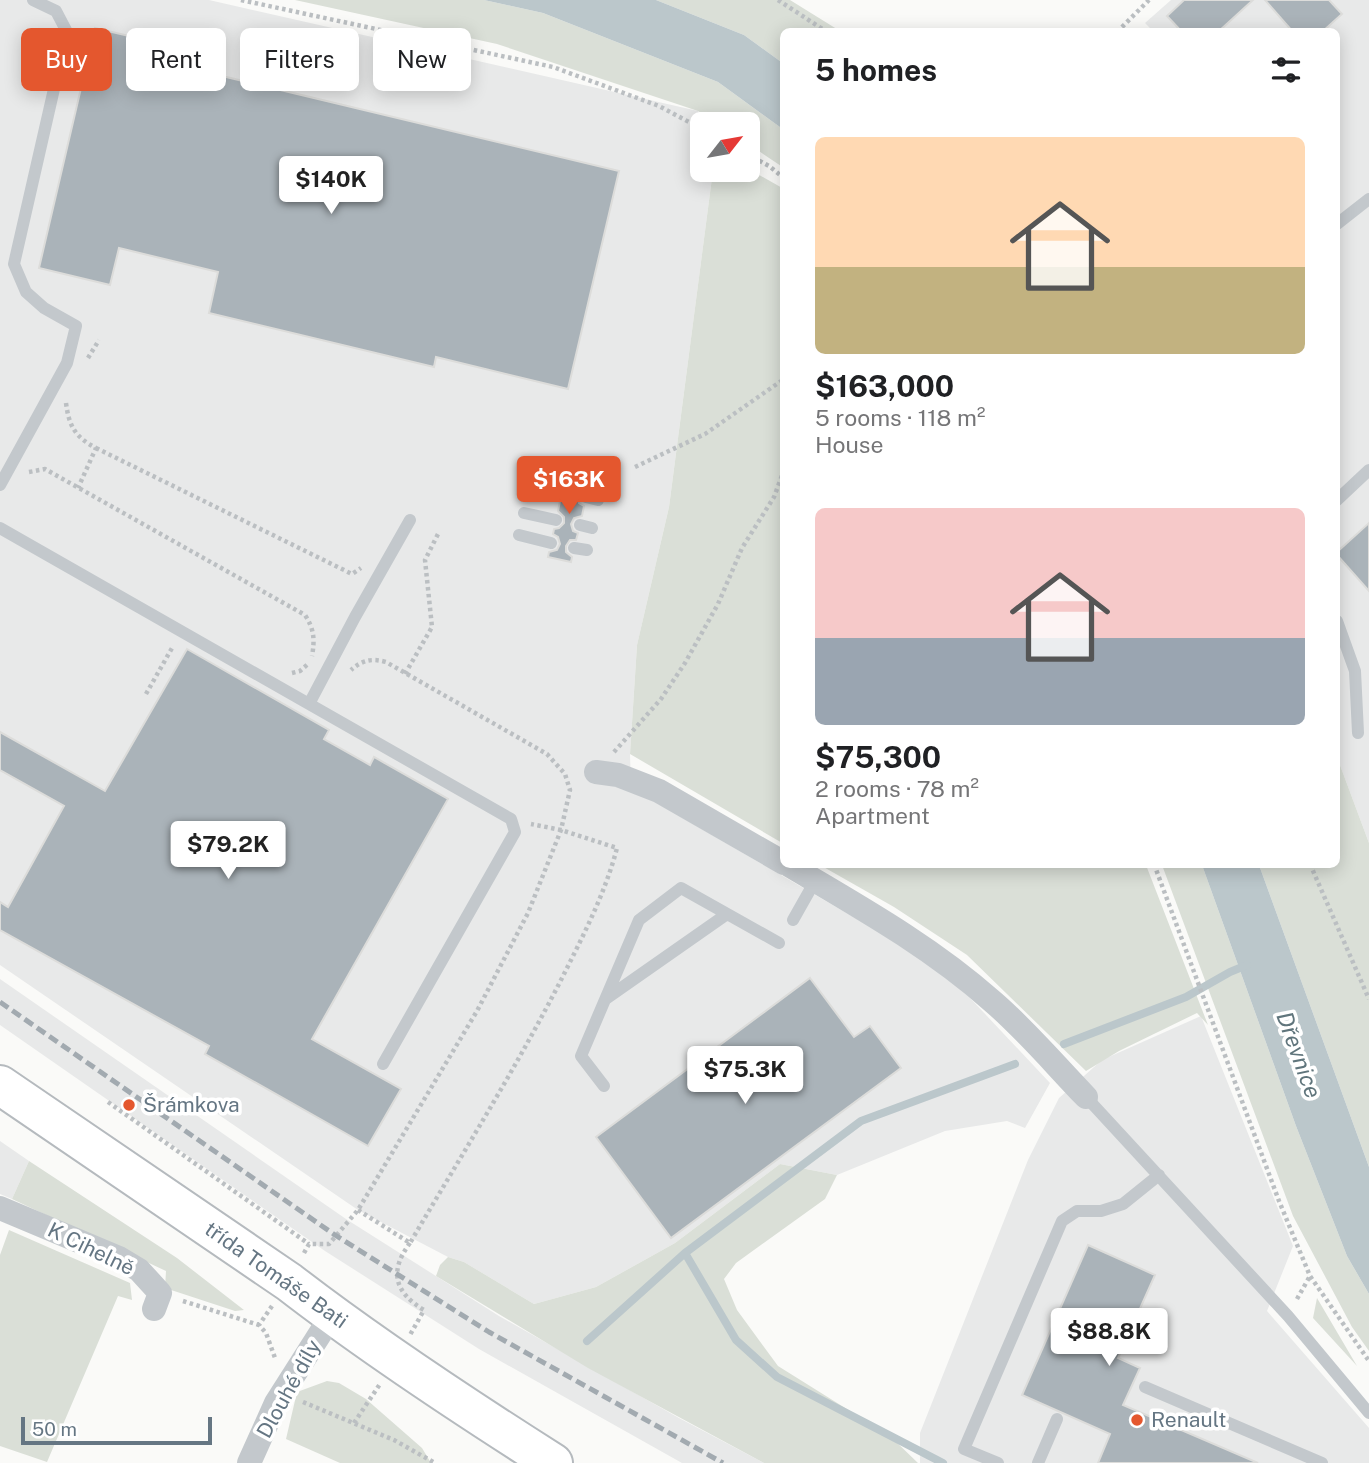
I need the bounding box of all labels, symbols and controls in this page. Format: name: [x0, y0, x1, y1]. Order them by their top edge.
chip: Buy: [21, 28, 112, 91]
chip: Rent: [126, 28, 226, 91]
chip: Filters: [240, 28, 359, 91]
chip: New: [373, 28, 471, 91]
icon: filters: [1267, 51, 1305, 89]
text: 5 homes: [815, 52, 937, 88]
north arrow: [690, 112, 760, 182]
map controls: [690, 112, 760, 182]
pin: $140K: [282, 156, 380, 216]
text: $140K: [295, 165, 367, 192]
icon: home: [997, 183, 1123, 309]
text: $163,000: [815, 368, 954, 404]
text: 5 rooms · 118 m²: [815, 404, 985, 431]
text: House: [815, 431, 883, 458]
pin: $163K: [520, 456, 618, 516]
text: $163K: [533, 465, 605, 492]
icon: home: [997, 554, 1123, 680]
text: $75,300: [815, 739, 941, 775]
text: 2 rooms · 78 m²: [815, 775, 979, 802]
text: Apartment: [815, 802, 930, 829]
pin: $79.2K: [171, 822, 285, 881]
text: $79.2K: [187, 830, 269, 857]
water label: Dřevnice: [1271, 1008, 1328, 1102]
pin: $75.3K: [688, 1046, 802, 1106]
text: $75.3K: [703, 1055, 787, 1082]
place label: Šrámkova: [143, 1092, 240, 1117]
marker: Šrámkova: [121, 1097, 137, 1113]
street label: třída Tomáše Bati: [200, 1216, 353, 1333]
street label: K Cihelně: [44, 1217, 139, 1280]
pin: $88.8K: [1052, 1308, 1166, 1368]
text: $88.8K: [1067, 1317, 1151, 1344]
street label: Dlouhé díly: [251, 1335, 326, 1442]
place label: Renault: [1151, 1407, 1227, 1432]
marker: Renault: [1129, 1412, 1145, 1428]
scale bar: [21, 1414, 212, 1446]
text: 50 m: [32, 1418, 77, 1440]

